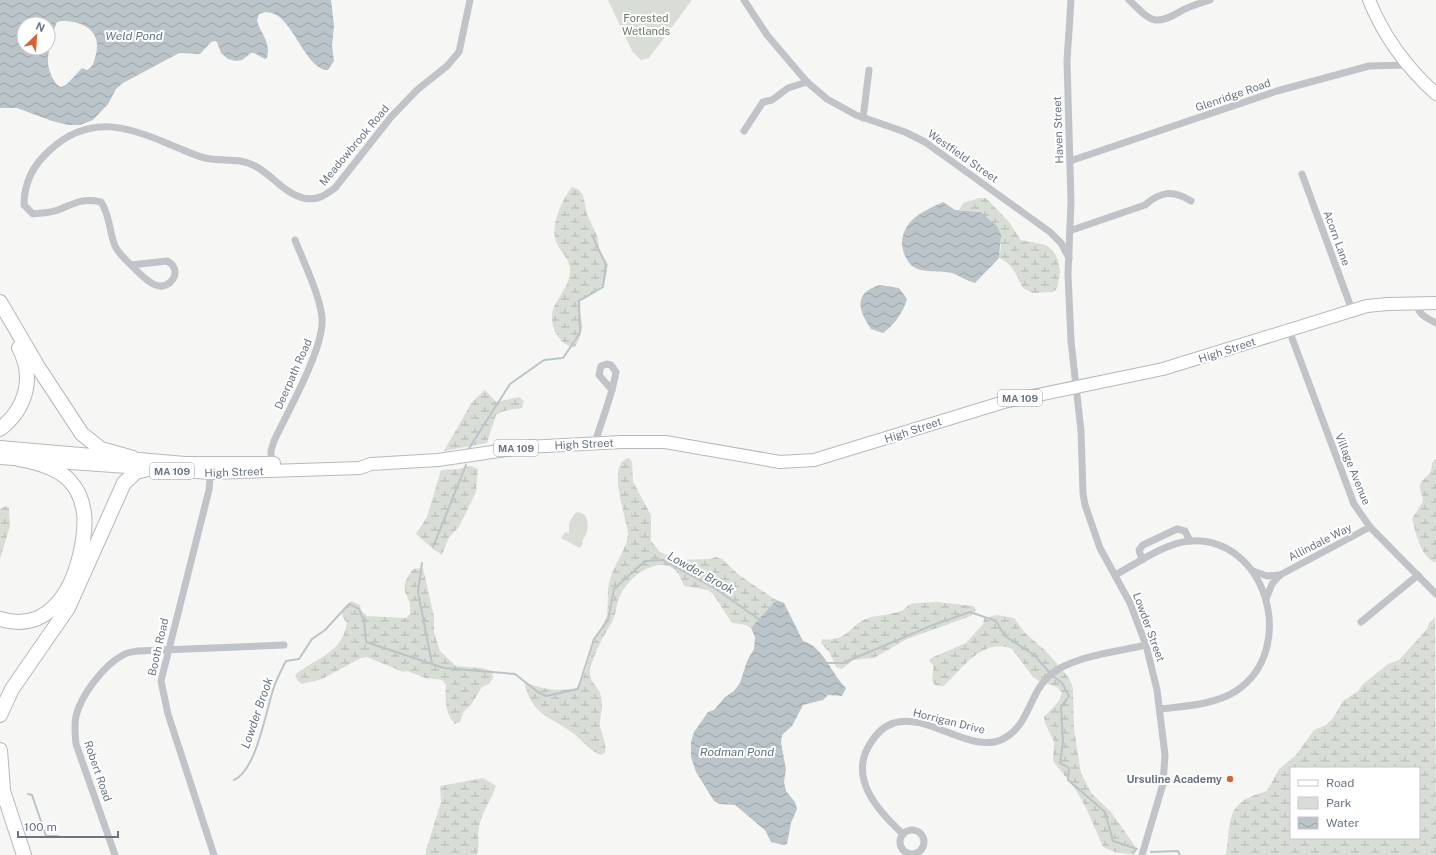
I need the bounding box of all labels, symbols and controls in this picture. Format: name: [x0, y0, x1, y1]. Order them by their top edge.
park label: Forested Wetlands: [622, 12, 670, 37]
north arrow: [16, 16, 56, 56]
text: N: [34, 20, 47, 34]
water label: Weld Pond: [105, 29, 163, 43]
street label: Glenridge Road: [1194, 76, 1272, 114]
street label: Haven Street: [1051, 96, 1065, 164]
street label: Meadowbrook Road: [317, 102, 391, 188]
street label: Westfield Street: [926, 127, 1000, 185]
street label: Acorn Lane: [1321, 209, 1353, 267]
street label: High Street: [1197, 335, 1257, 365]
street label: Deerpath Road: [272, 337, 314, 411]
road number: MA 109: [998, 390, 1042, 406]
street label: High Street: [883, 415, 943, 445]
street label: Village Avenue: [1333, 432, 1373, 506]
street label: High Street: [554, 436, 614, 452]
road number: MA 109: [494, 440, 538, 456]
road number: MA 109: [150, 463, 194, 479]
street label: High Street: [204, 465, 264, 479]
street label: Allindale Way: [1286, 521, 1354, 563]
water label: Lowder Brook: [665, 549, 737, 597]
street label: Lowder Street: [1131, 591, 1167, 663]
street label: Booth Road: [146, 617, 170, 677]
water label: Lowder Brook: [238, 675, 276, 750]
street label: Horrigan Drive: [912, 706, 986, 736]
street label: Robert Road: [82, 739, 114, 803]
water label: Rodman Pond: [700, 745, 774, 759]
legend: [1290, 767, 1420, 839]
place label: Ursuline Academy: [1126, 773, 1223, 785]
marker: Ursuline Academy: [1225, 774, 1235, 784]
text: Road: [1326, 776, 1354, 790]
text: Park: [1326, 796, 1352, 810]
scale bar: [18, 813, 118, 839]
text: Water: [1326, 816, 1360, 830]
text: 100 m: [24, 820, 57, 834]

